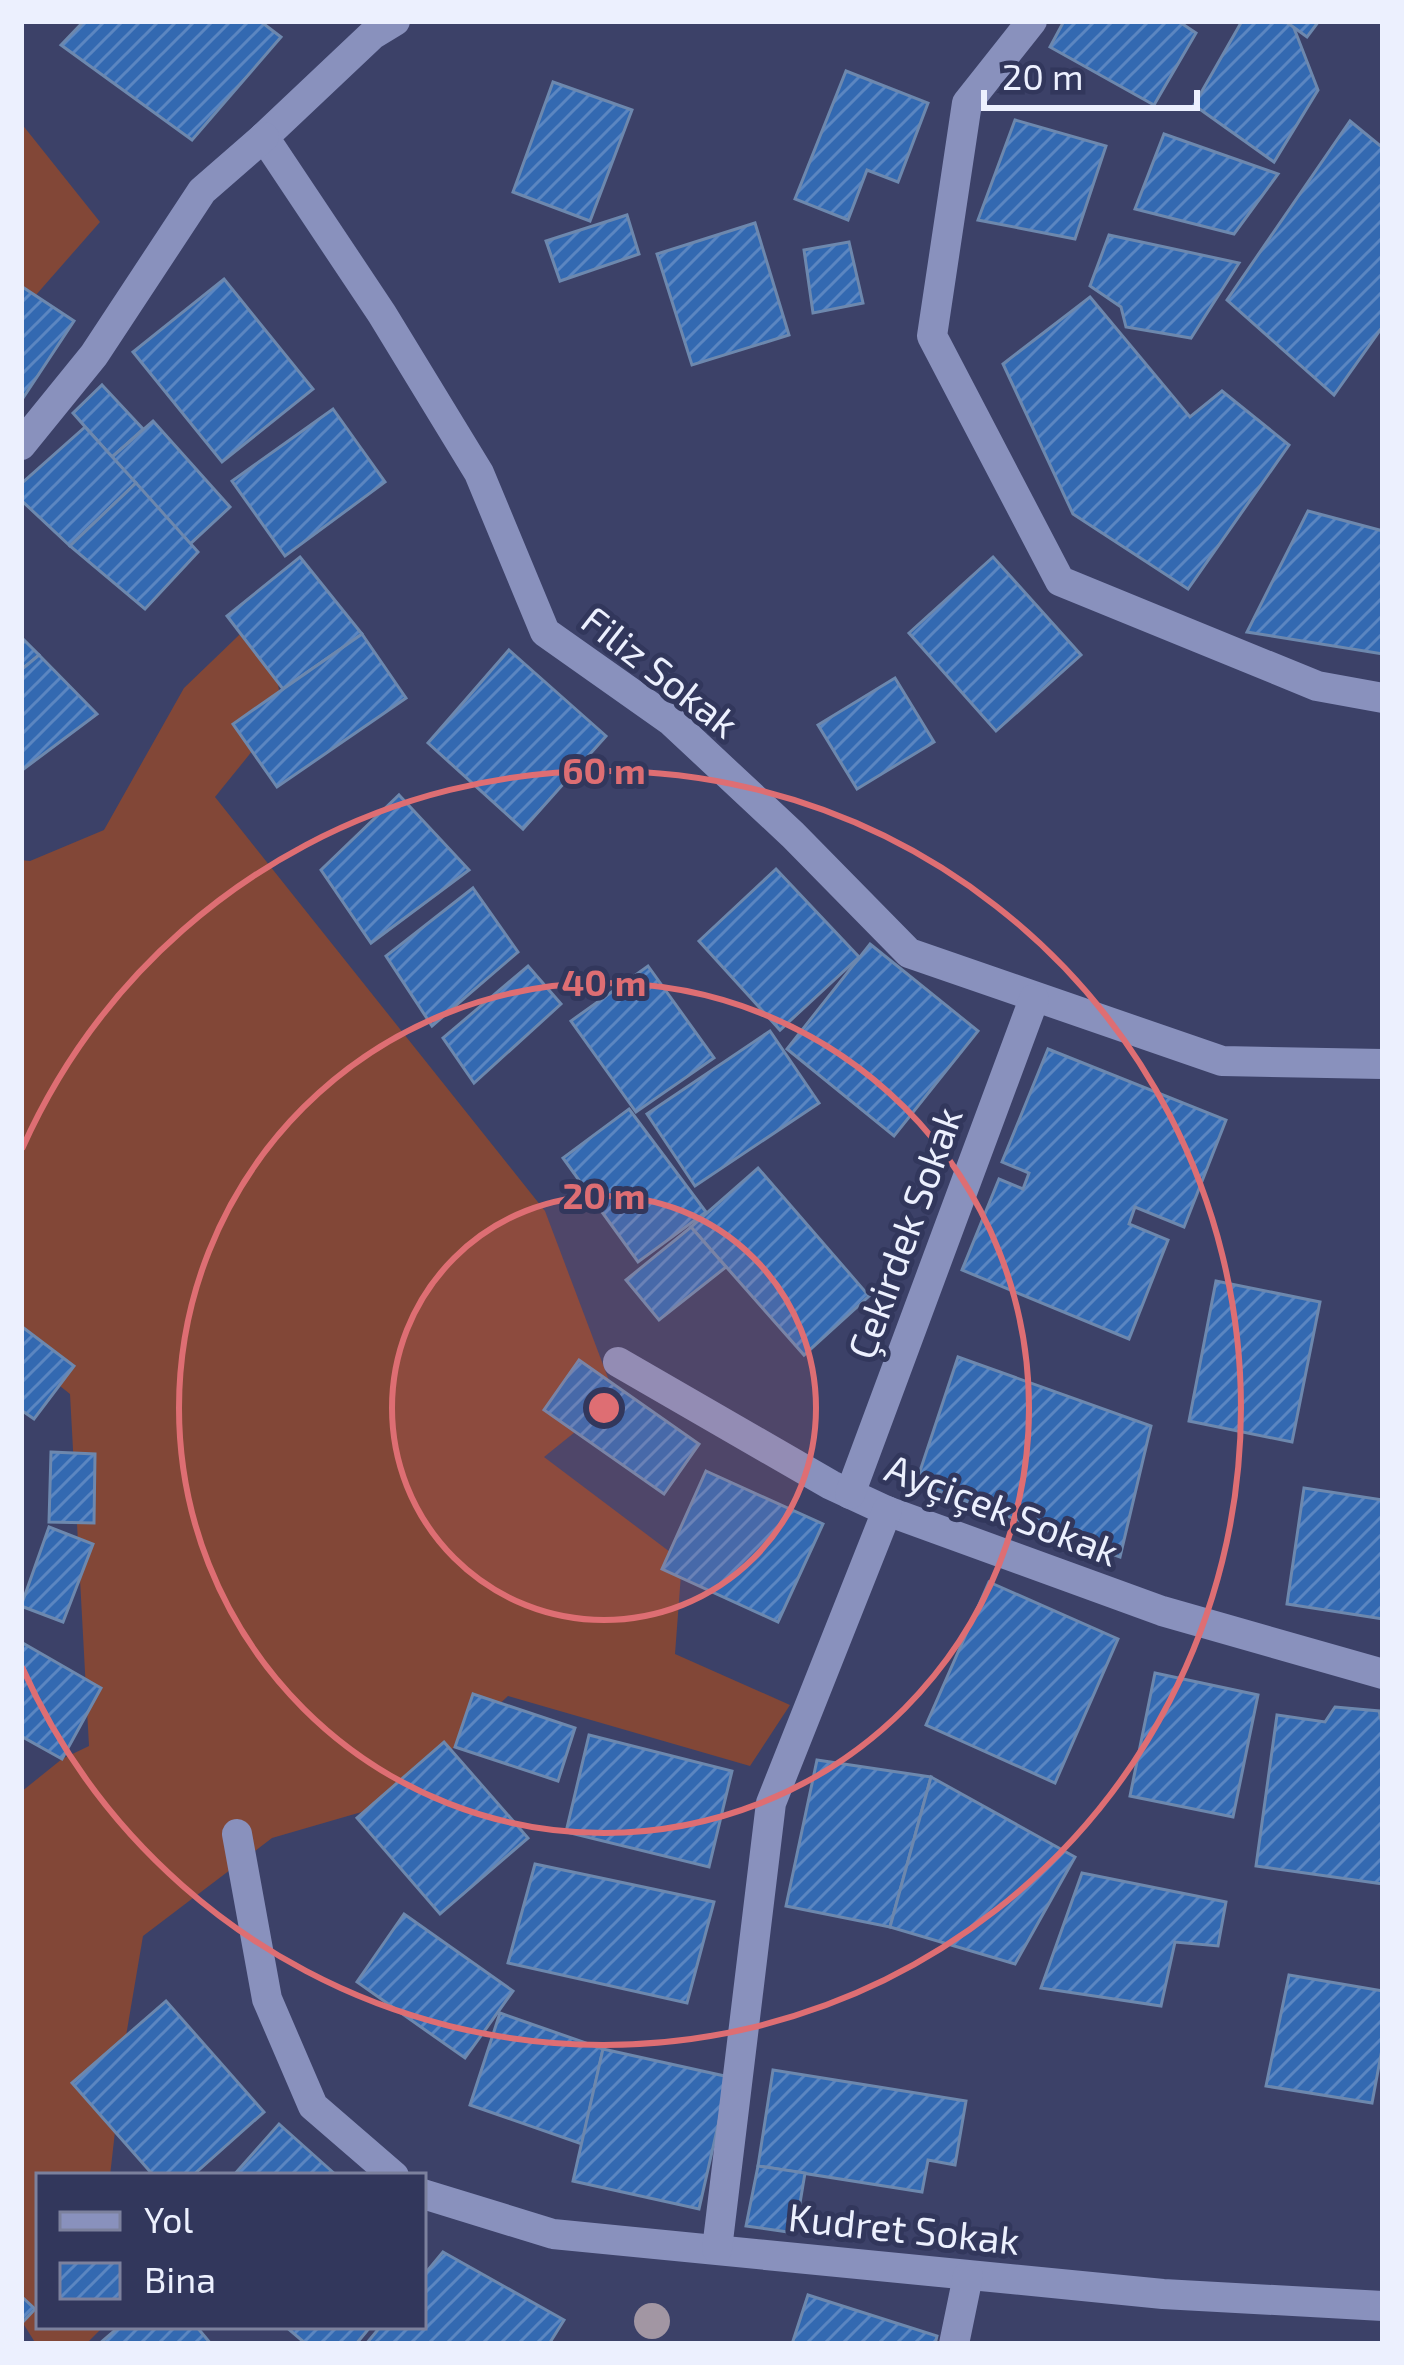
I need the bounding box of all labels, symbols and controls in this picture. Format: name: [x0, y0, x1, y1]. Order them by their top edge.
scale bar: [984, 36, 1197, 110]
text: 20 m: [1002, 54, 1084, 97]
street label: Filiz Sokak: [573, 595, 749, 747]
text: 60 m: [562, 748, 646, 791]
text: 40 m: [561, 960, 647, 1003]
street label: Çekirdek Sokak: [836, 1100, 973, 1366]
text: 20 m: [562, 1173, 646, 1216]
centre of rings: [583, 1387, 625, 1429]
street label: Ayçiçek Sokak: [879, 1443, 1126, 1576]
legend: [36, 2173, 426, 2329]
street label: Kudret Sokak: [786, 2192, 1022, 2263]
text: Yol: [144, 2197, 194, 2240]
text: Bina: [144, 2257, 216, 2300]

